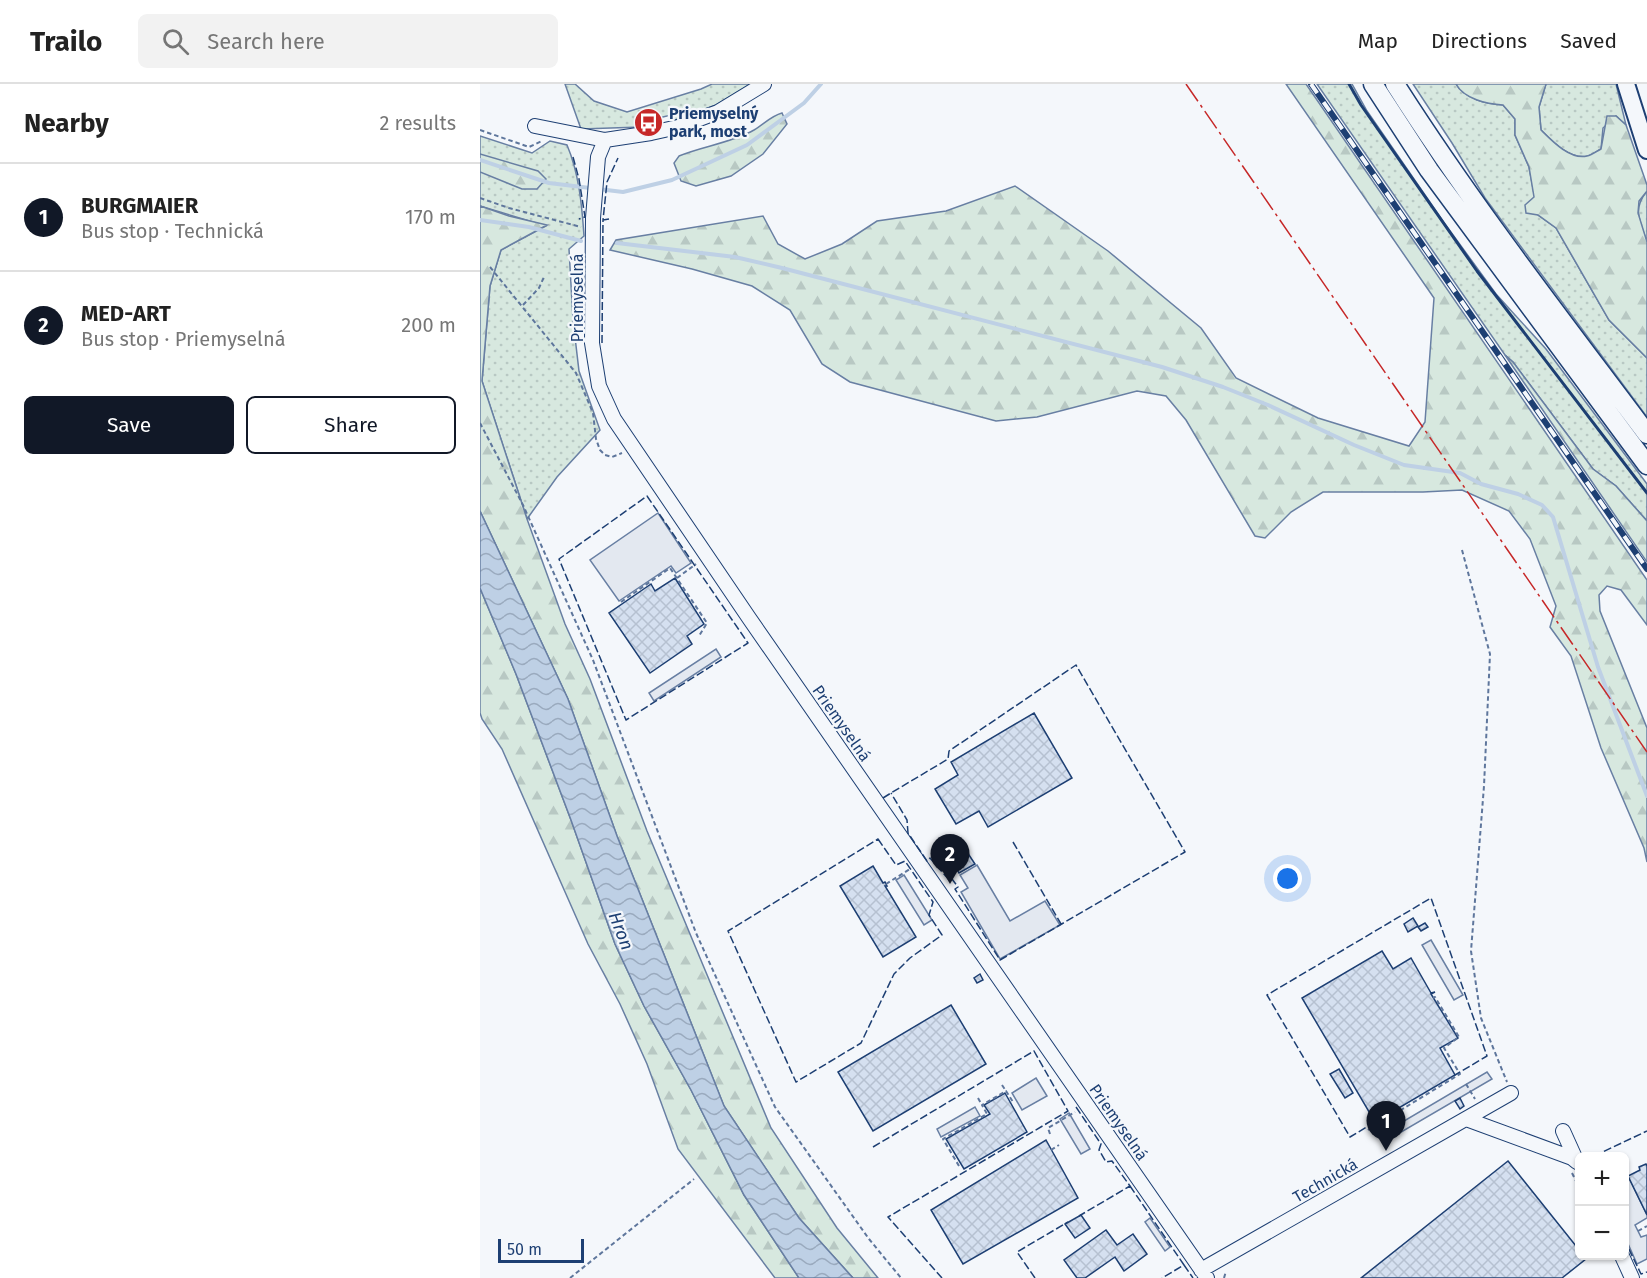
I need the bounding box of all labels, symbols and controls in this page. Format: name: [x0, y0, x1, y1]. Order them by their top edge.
search box: [138, 14, 558, 68]
text: Trailo: [30, 25, 102, 58]
icon: search: [159, 25, 192, 58]
text: Search here: [207, 28, 325, 55]
text: Map: [1358, 28, 1398, 54]
text: Directions: [1431, 28, 1527, 54]
text: Saved: [1560, 28, 1617, 54]
place label: Priemyselný park, most: [669, 104, 759, 141]
bus stop icon: Priemyselný park, most: [632, 106, 664, 138]
text: Nearby: [24, 108, 109, 139]
text: 2 results: [379, 111, 456, 135]
text: BURGMAIER: [81, 192, 198, 219]
text: 1: [39, 205, 48, 229]
text: 170 m: [405, 205, 456, 229]
text: Bus stop · Technická: [81, 219, 264, 243]
street label: Priemyselná: [568, 254, 587, 342]
text: MED-ART: [81, 300, 171, 327]
text: 2: [38, 313, 49, 337]
text: 200 m: [401, 313, 456, 337]
text: Bus stop · Priemyselná: [81, 327, 286, 351]
button: Save: [24, 396, 234, 454]
button: Share: [246, 396, 456, 454]
street label: Priemyselná: [808, 682, 875, 765]
pin: 2: [930, 834, 970, 884]
your location: [1273, 864, 1302, 893]
water label: Hron: [604, 909, 638, 953]
street label: Priemyselná: [1085, 1081, 1152, 1164]
pin: 1: [1366, 1102, 1406, 1151]
map controls: [1575, 1152, 1629, 1260]
button: +: [1575, 1152, 1629, 1206]
street label: Technická: [1290, 1154, 1361, 1206]
button: −: [1575, 1206, 1629, 1260]
scale bar: [498, 1236, 584, 1264]
text: 50 m: [507, 1240, 542, 1259]

